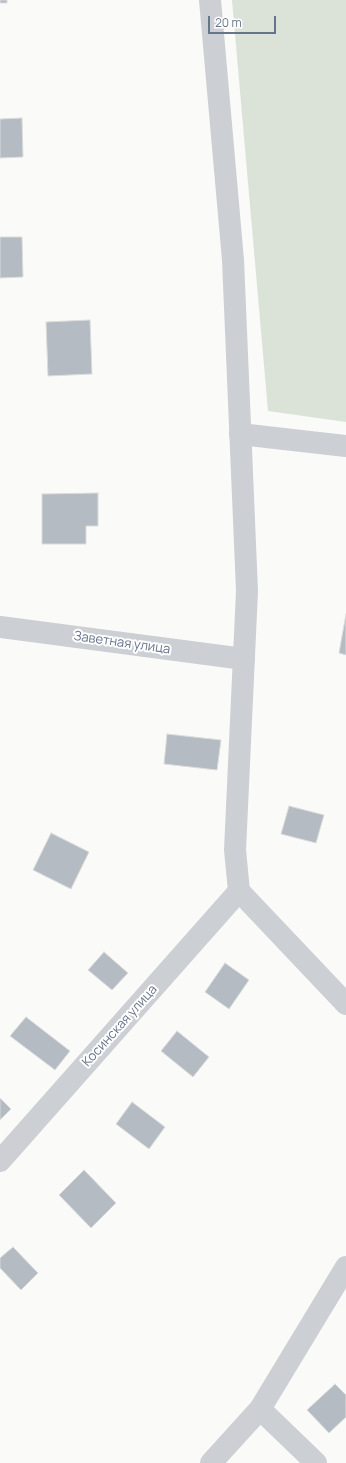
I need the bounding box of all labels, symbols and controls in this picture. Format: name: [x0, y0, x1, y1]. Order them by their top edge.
scale bar: [210, 8, 278, 34]
text: 20 m: [215, 14, 242, 31]
street label: Заветная улица: [73, 628, 171, 658]
street label: Косинская улица: [79, 982, 161, 1070]

